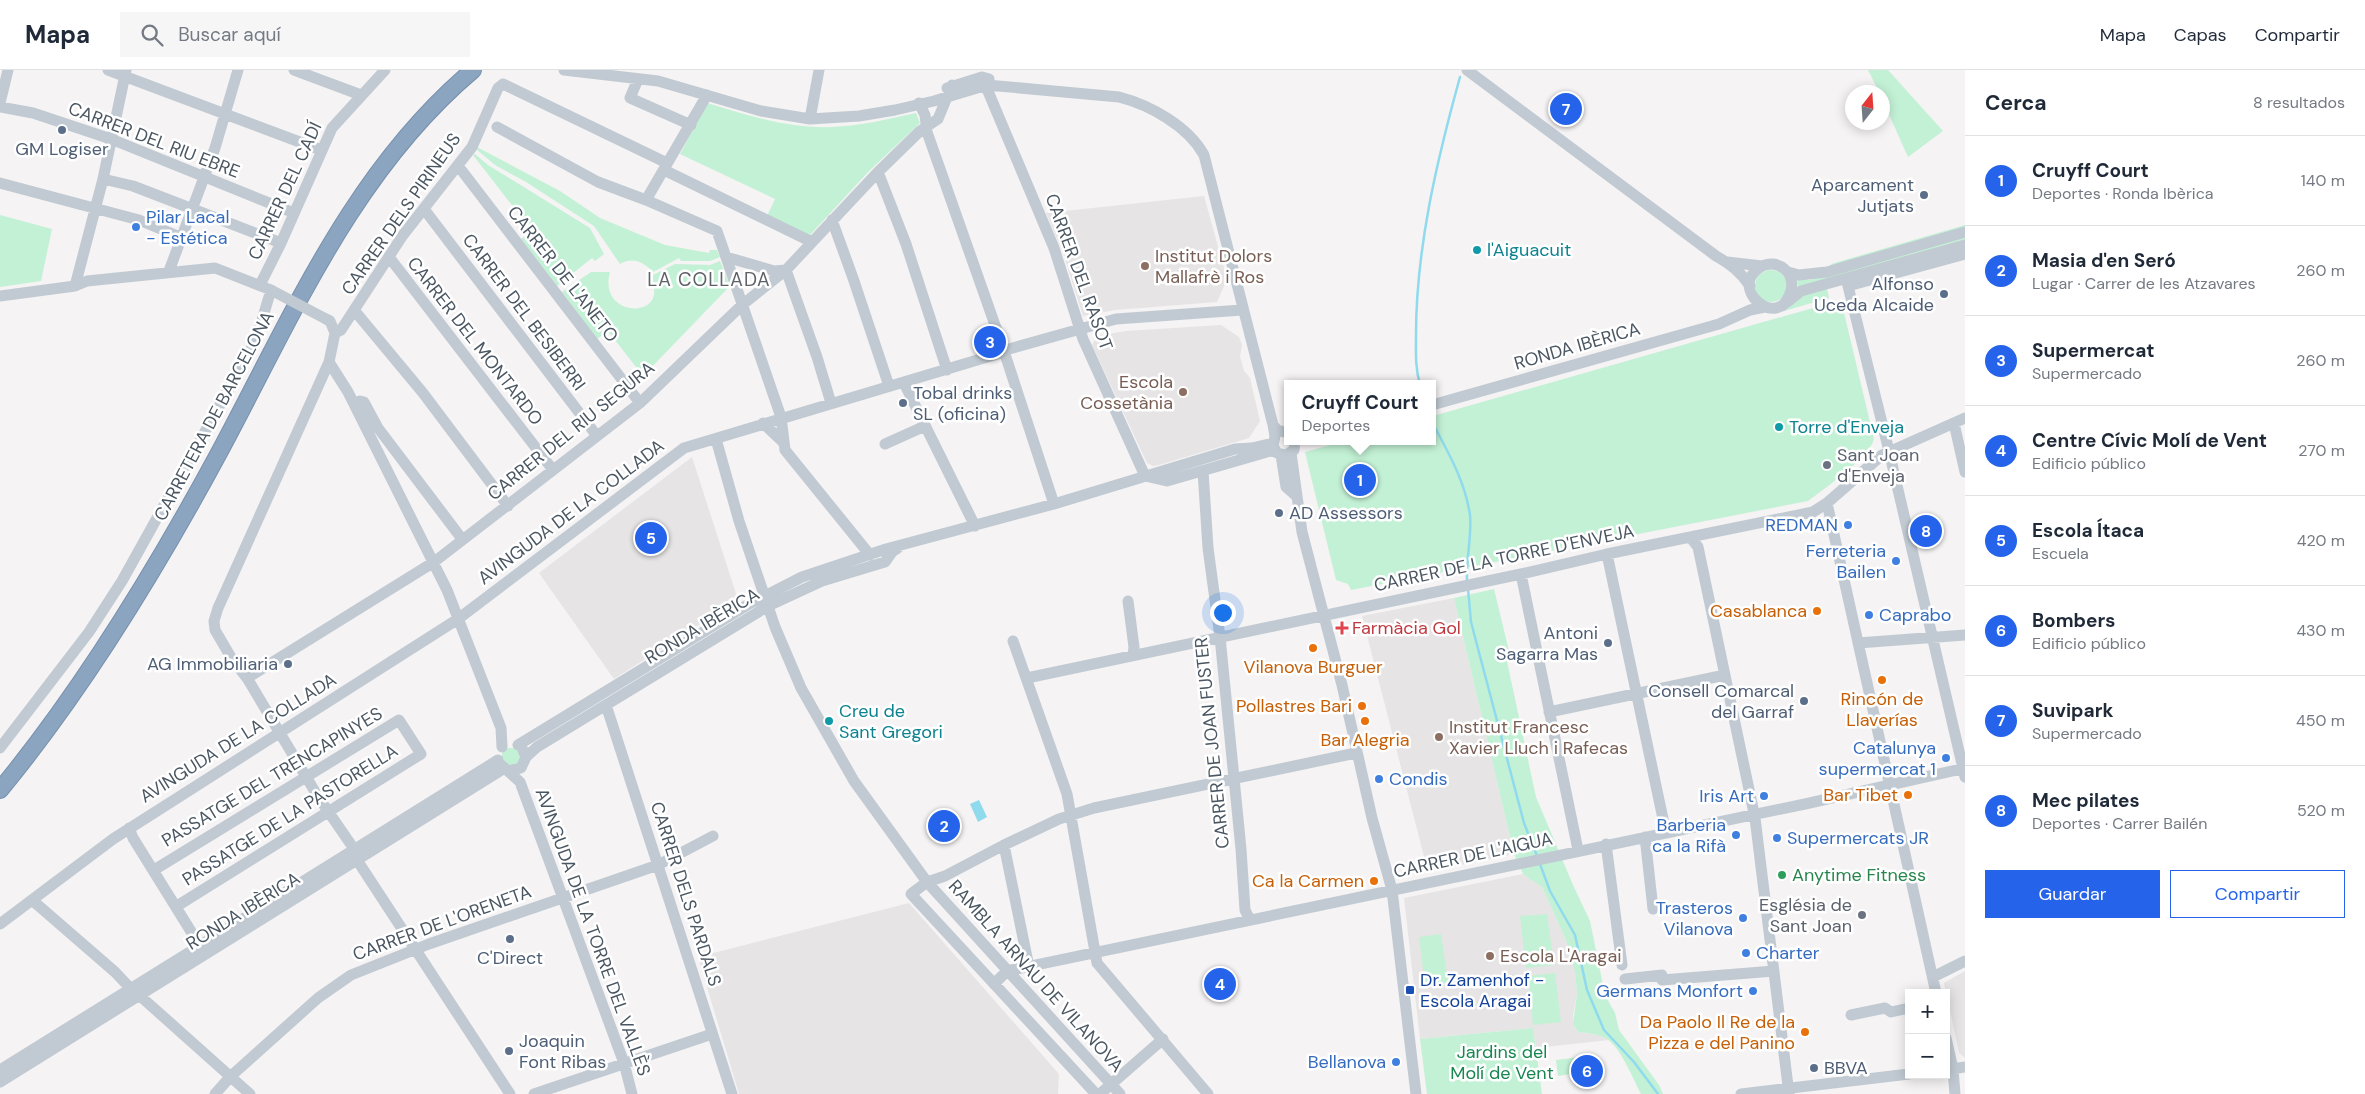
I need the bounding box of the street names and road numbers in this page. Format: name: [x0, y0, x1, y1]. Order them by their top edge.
street label: CARRER DEL RIU EBRE: [65, 96, 243, 184]
street label: CARRER DEL CADÍ: [243, 117, 328, 264]
street label: CARRER DELS PIRINEUS: [336, 128, 466, 300]
street label: CARRER DEL RASOT: [1040, 190, 1118, 354]
street label: CARRER DE L'ANETO: [502, 201, 624, 347]
street label: CARRER DEL BESIBERRI: [457, 229, 591, 395]
street label: CARRER DEL MONTARDO: [402, 252, 548, 430]
street label: CARRETERA DE BARCELONA: [148, 307, 280, 525]
street label: RONDA IBÈRICA: [1511, 317, 1643, 375]
street label: CARRER DEL RIU SEGURA: [482, 356, 660, 506]
street label: AVINGUDA DE LA COLLADA: [473, 434, 669, 590]
street label: CARRER DE LA TORRE D'ENVEJA: [1372, 519, 1636, 597]
street label: RONDA IBÈRICA: [640, 582, 764, 670]
street label: CARRER DE JOAN FUSTER: [1189, 636, 1235, 850]
street label: AVINGUDA DE LA COLLADA: [135, 668, 341, 808]
street label: PASSATGE DEL TRENCAPINYES: [157, 702, 387, 852]
street label: PASSATGE DE LA PASTORELLA: [178, 739, 402, 891]
street label: AVINGUDA DE LA TORRE DEL VALLÈS: [530, 785, 656, 1079]
street label: CARRER DELS PARDALS: [645, 799, 727, 989]
street label: CARRER DE L'AIGUA: [1391, 826, 1555, 884]
street label: RONDA IBÈRICA: [182, 866, 305, 956]
street label: RAMBLA ARNAU DE VILANOVA: [943, 875, 1129, 1077]
street label: CARRER DE L'ORENETA: [349, 880, 535, 966]

